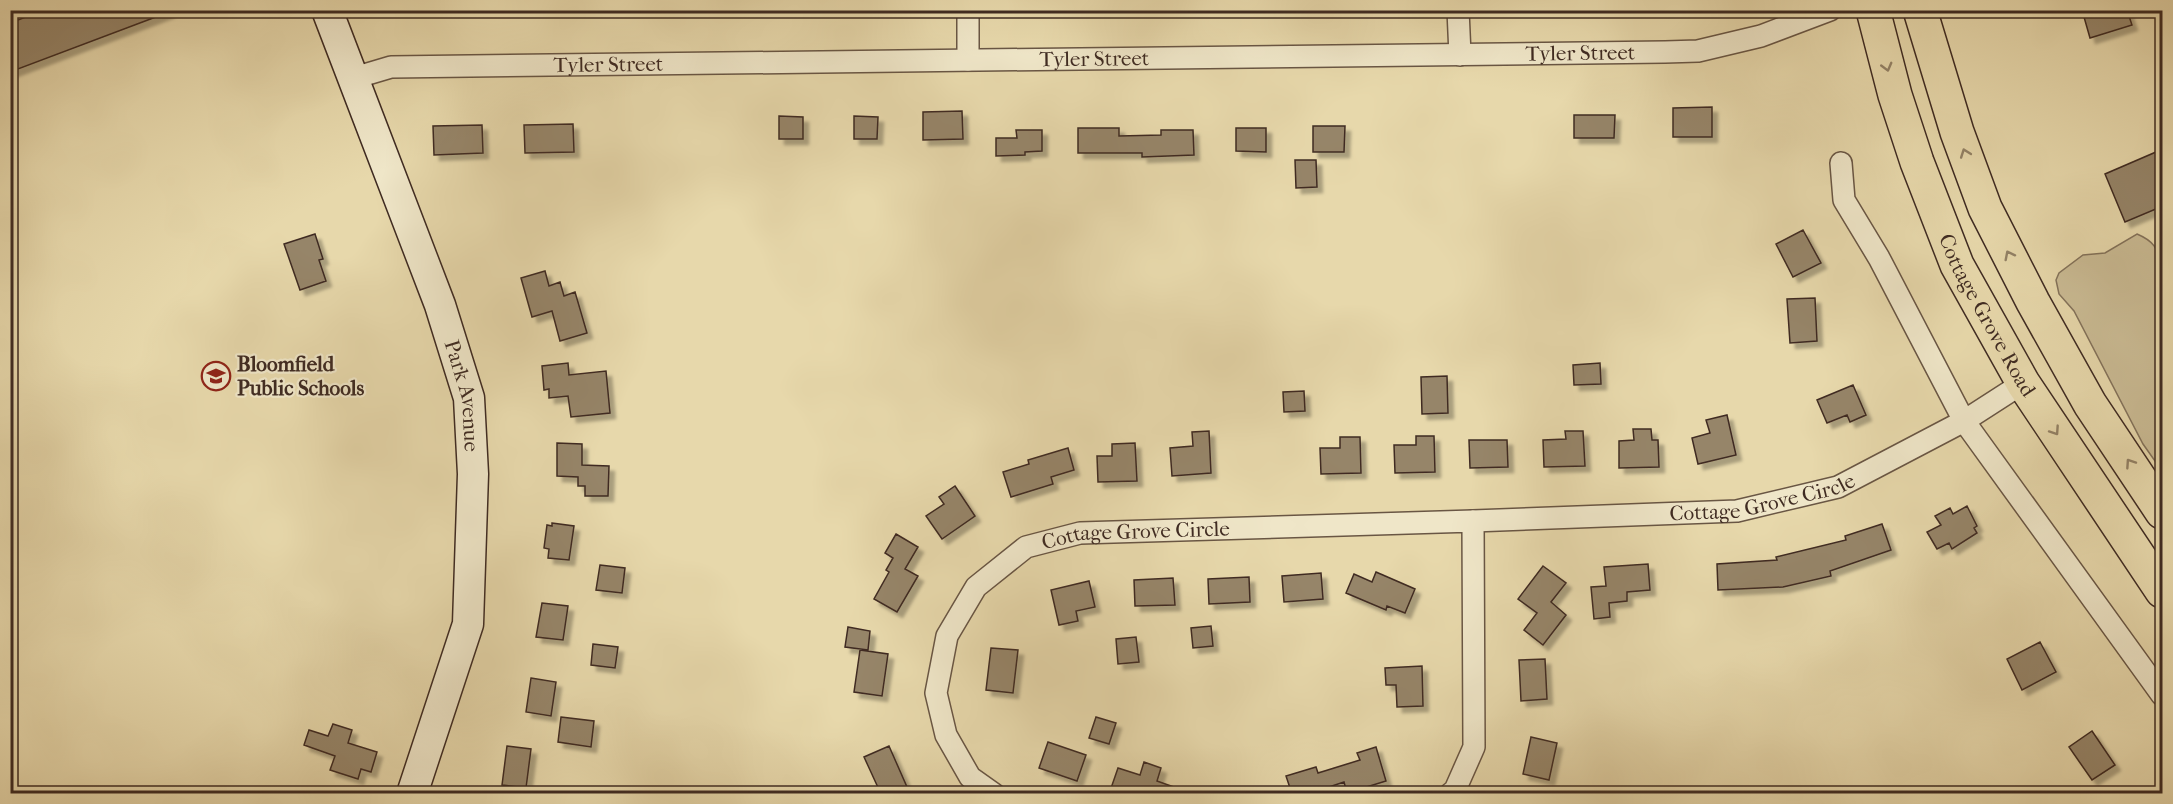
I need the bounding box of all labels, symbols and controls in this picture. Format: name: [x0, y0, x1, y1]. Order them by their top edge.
street label: Tyler Street: [1525, 40, 1636, 66]
street label: Tyler Street: [1039, 46, 1150, 71]
street label: Tyler Street: [553, 52, 664, 77]
one-way arrow: [1880, 61, 1892, 72]
one-way arrow: [1959, 149, 1972, 159]
street label: Cottage Grove Road: [1934, 230, 2041, 401]
one-way arrow: [2005, 251, 2016, 261]
street label: Park Avenue: [440, 337, 484, 452]
place label: Bloomfield Public Schools: [237, 352, 365, 400]
school or university icon: Bloomfield Public Schools: [200, 360, 232, 392]
one-way arrow: [2048, 425, 2060, 435]
one-way arrow: [2126, 459, 2137, 470]
street label: Cottage Grove Circle: [1669, 468, 1859, 526]
street label: Cottage Grove Circle: [1039, 516, 1230, 554]

